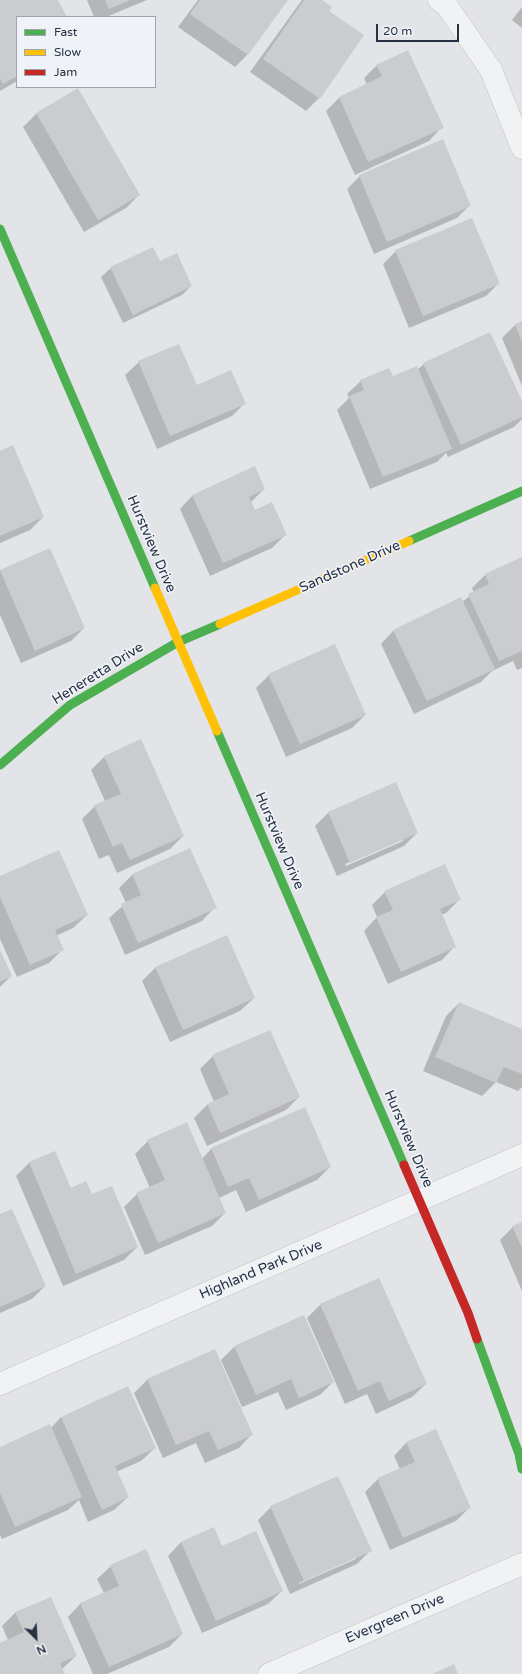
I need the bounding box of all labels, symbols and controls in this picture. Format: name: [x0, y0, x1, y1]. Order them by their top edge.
legend: [16, 16, 156, 88]
scale bar: [378, 16, 461, 42]
text: 20 m: [383, 24, 412, 38]
text: Fast: [54, 25, 77, 39]
text: Slow: [54, 45, 81, 59]
text: Jam: [54, 65, 77, 79]
street label: Hurstview Drive: [123, 493, 179, 595]
street label: Sandstone Drive: [297, 537, 403, 597]
street label: Heneretta Drive: [49, 639, 147, 709]
street label: Hurstview Drive: [251, 790, 307, 892]
street label: Hurstview Drive: [380, 1088, 436, 1190]
street label: Highland Park Drive: [197, 1237, 325, 1303]
street label: Evergreen Drive: [343, 1591, 447, 1647]
north arrow: [16, 1618, 56, 1658]
text: N: [34, 1642, 48, 1657]

